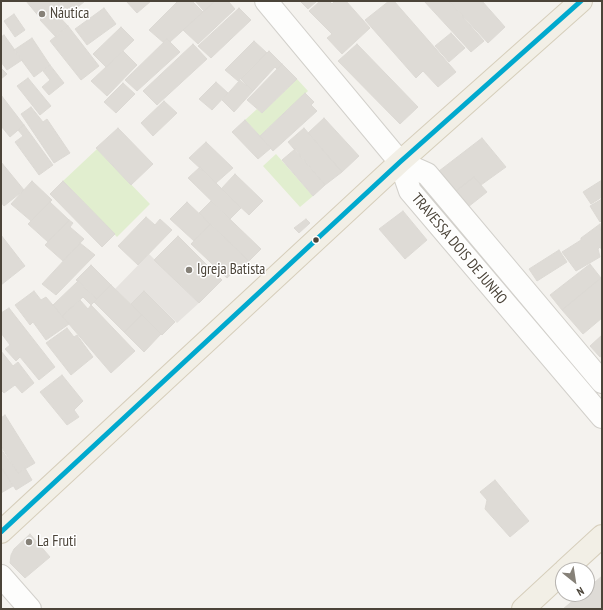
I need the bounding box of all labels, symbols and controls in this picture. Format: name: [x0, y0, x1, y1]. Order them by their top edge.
place label: Náutica: [50, 5, 89, 23]
marker: Náutica: [37, 9, 47, 19]
street label: TRAVESSA DOIS DE JUNHO: [407, 190, 511, 308]
unlabelled marker: [311, 235, 321, 245]
place label: Igreja Batista: [197, 261, 265, 279]
marker: Igreja Batista: [184, 265, 194, 275]
place label: La Fruti: [37, 533, 76, 551]
marker: La Fruti: [24, 537, 34, 547]
north arrow: [555, 562, 595, 602]
text: N: [574, 584, 587, 599]

